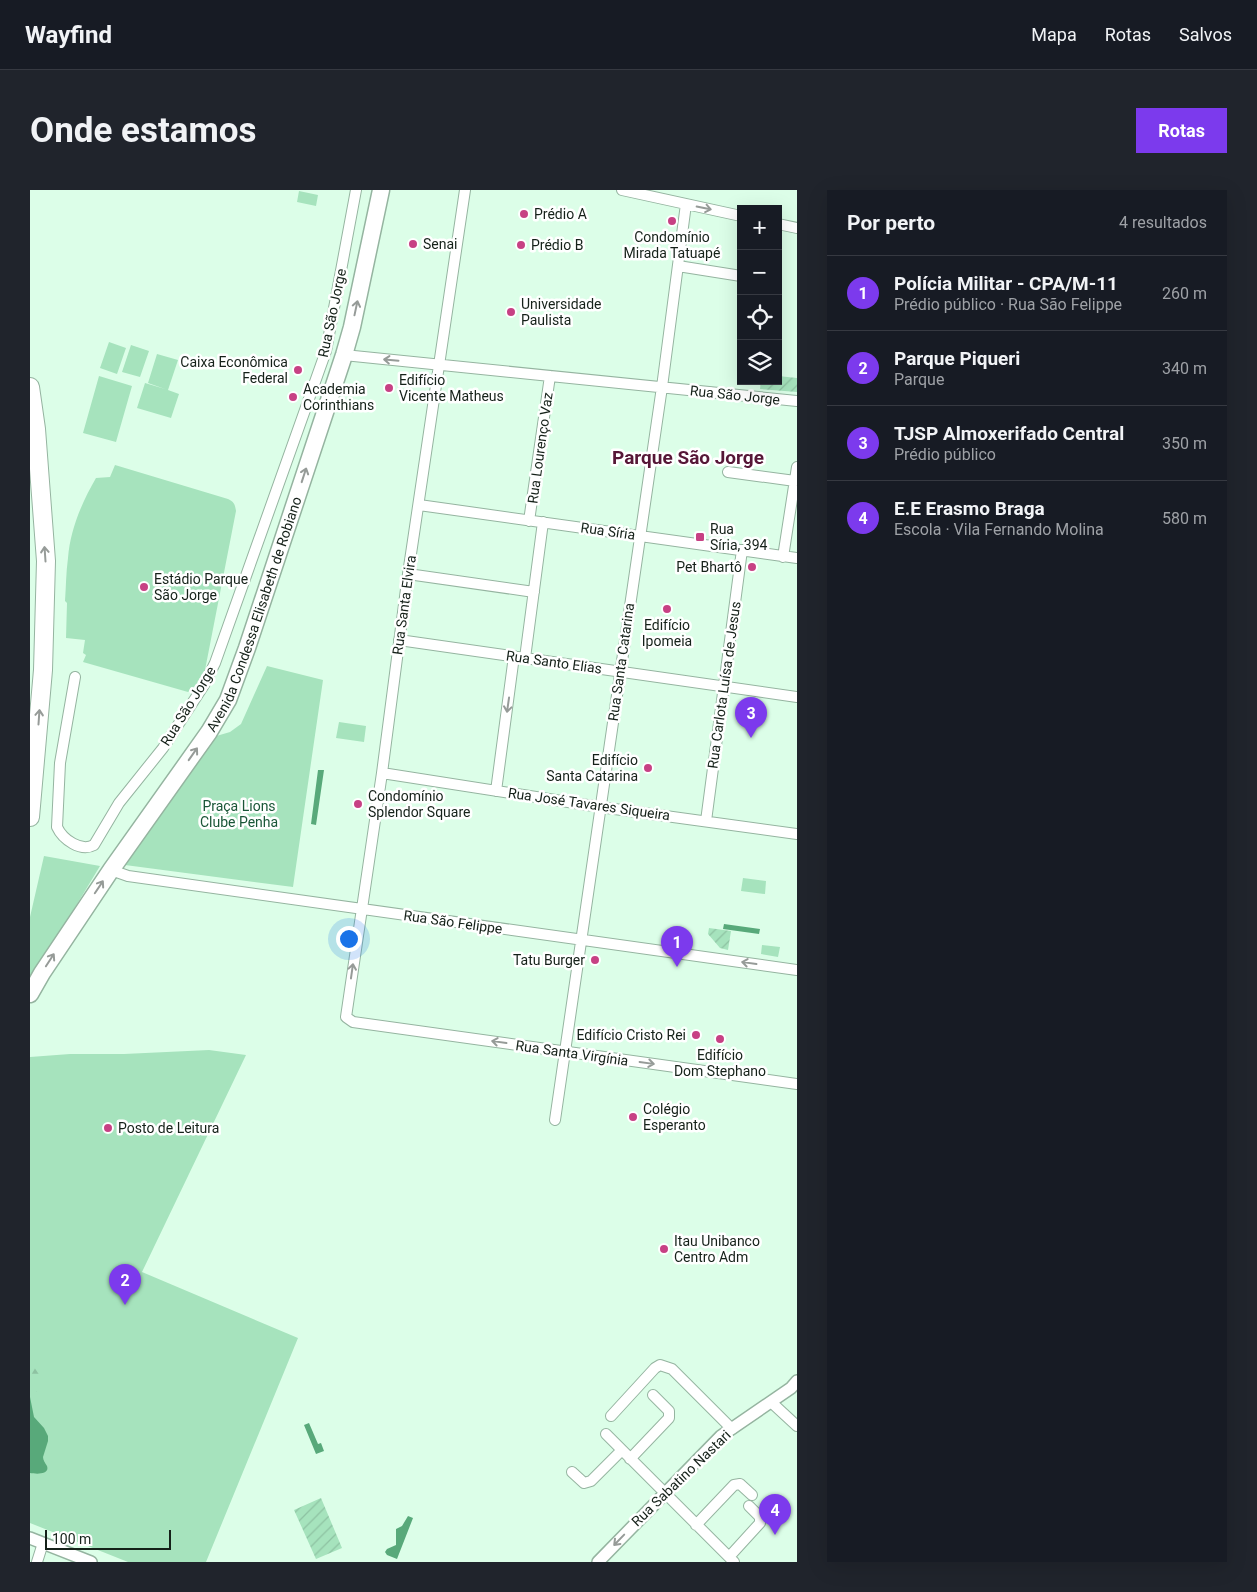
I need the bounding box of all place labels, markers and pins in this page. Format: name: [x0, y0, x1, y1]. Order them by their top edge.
place label: Prédio A: [534, 206, 587, 222]
marker: Prédio A: [518, 208, 530, 220]
marker: Condomínio Mirada Tatuapé: [666, 215, 678, 227]
place label: Condomínio Mirada Tatuapé: [624, 229, 720, 261]
place label: Senai: [423, 236, 458, 252]
place label: Prédio B: [531, 237, 583, 253]
marker: Senai: [407, 238, 419, 250]
marker: Prédio B: [515, 239, 527, 251]
place label: Universidade Paulista: [521, 296, 602, 328]
marker: Universidade Paulista: [505, 306, 517, 318]
place label: Caixa Econômica Federal: [180, 354, 288, 386]
marker: Caixa Econômica Federal: [292, 364, 304, 376]
place label: Edifício Vicente Matheus: [399, 372, 504, 404]
place label: Academia Corinthians: [303, 381, 374, 413]
marker: Edifício Vicente Matheus: [383, 382, 395, 394]
marker: Academia Corinthians: [287, 391, 299, 403]
place label: Rua Síria, 394: [710, 521, 768, 553]
marker: Rua Síria, 394: [694, 531, 706, 543]
place label: Pet Bhartô: [676, 559, 742, 575]
marker: Pet Bhartô: [746, 561, 758, 573]
place label: Estádio Parque São Jorge: [154, 571, 248, 603]
marker: Estádio Parque São Jorge: [138, 581, 150, 593]
marker: Edifício Ipomeia: [661, 603, 673, 615]
place label: Edifício Ipomeia: [642, 617, 692, 649]
pin: 3: [735, 697, 767, 738]
place label: Edifício Santa Catarina: [546, 752, 638, 784]
marker: Edifício Santa Catarina: [642, 762, 654, 774]
place label: Condomínio Splendor Square: [368, 788, 470, 820]
marker: Condomínio Splendor Square: [352, 798, 364, 810]
pin: 1: [661, 926, 693, 967]
place label: Tatu Burger: [513, 952, 585, 968]
marker: Tatu Burger: [589, 954, 601, 966]
place label: Edifício Cristo Rei: [577, 1027, 686, 1043]
marker: Edifício Cristo Rei: [690, 1029, 702, 1041]
marker: Edifício Dom Stephano: [714, 1033, 726, 1045]
place label: Edifício Dom Stephano: [674, 1047, 766, 1079]
place label: Colégio Esperanto: [643, 1101, 706, 1133]
marker: Colégio Esperanto: [627, 1111, 639, 1123]
place label: Posto de Leitura: [118, 1120, 219, 1136]
marker: Posto de Leitura: [102, 1122, 114, 1134]
place label: Itau Unibanco Centro Adm: [674, 1233, 760, 1265]
marker: Itau Unibanco Centro Adm: [658, 1243, 670, 1255]
pin: 2: [109, 1264, 141, 1305]
pin: 4: [759, 1494, 791, 1535]

